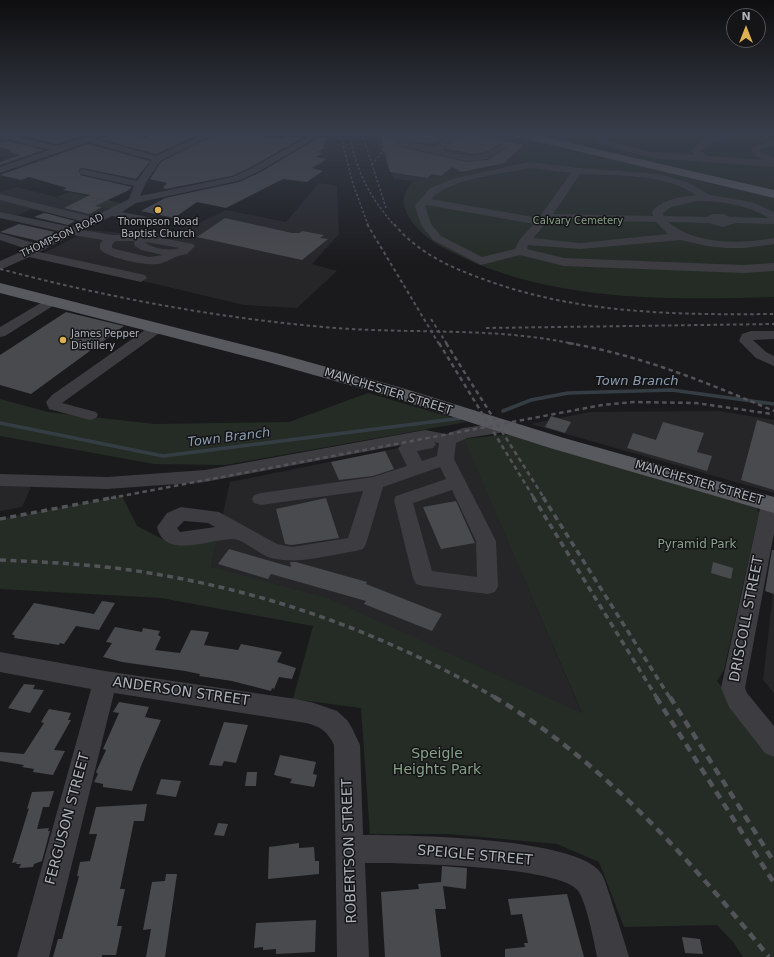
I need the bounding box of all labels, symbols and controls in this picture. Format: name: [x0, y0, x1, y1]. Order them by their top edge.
north arrow: [726, 8, 766, 48]
text: N: [741, 10, 751, 23]
marker: Thompson Road Baptist Church: [153, 205, 163, 215]
street label: THOMPSON ROAD: [19, 211, 105, 261]
park label: Calvary Cemetery: [533, 215, 623, 227]
place label: Thompson Road Baptist Church: [118, 216, 198, 240]
place label: James Pepper Distillery: [71, 328, 139, 352]
marker: James Pepper Distillery: [58, 335, 68, 345]
street label: MANCHESTER STREET: [322, 366, 454, 418]
water label: Town Branch: [595, 374, 679, 390]
water label: Town Branch: [187, 425, 271, 451]
street label: MANCHESTER STREET: [633, 458, 765, 508]
park label: Pyramid Park: [657, 538, 737, 552]
street label: DRISCOLL STREET: [727, 555, 767, 683]
street label: ANDERSON STREET: [112, 674, 250, 710]
park label: Speigle Heights Park: [393, 746, 481, 778]
street label: FERGUSON STREET: [42, 751, 94, 887]
street label: ROBERTSON STREET: [339, 778, 361, 924]
street label: SPEIGLE STREET: [417, 843, 533, 869]

